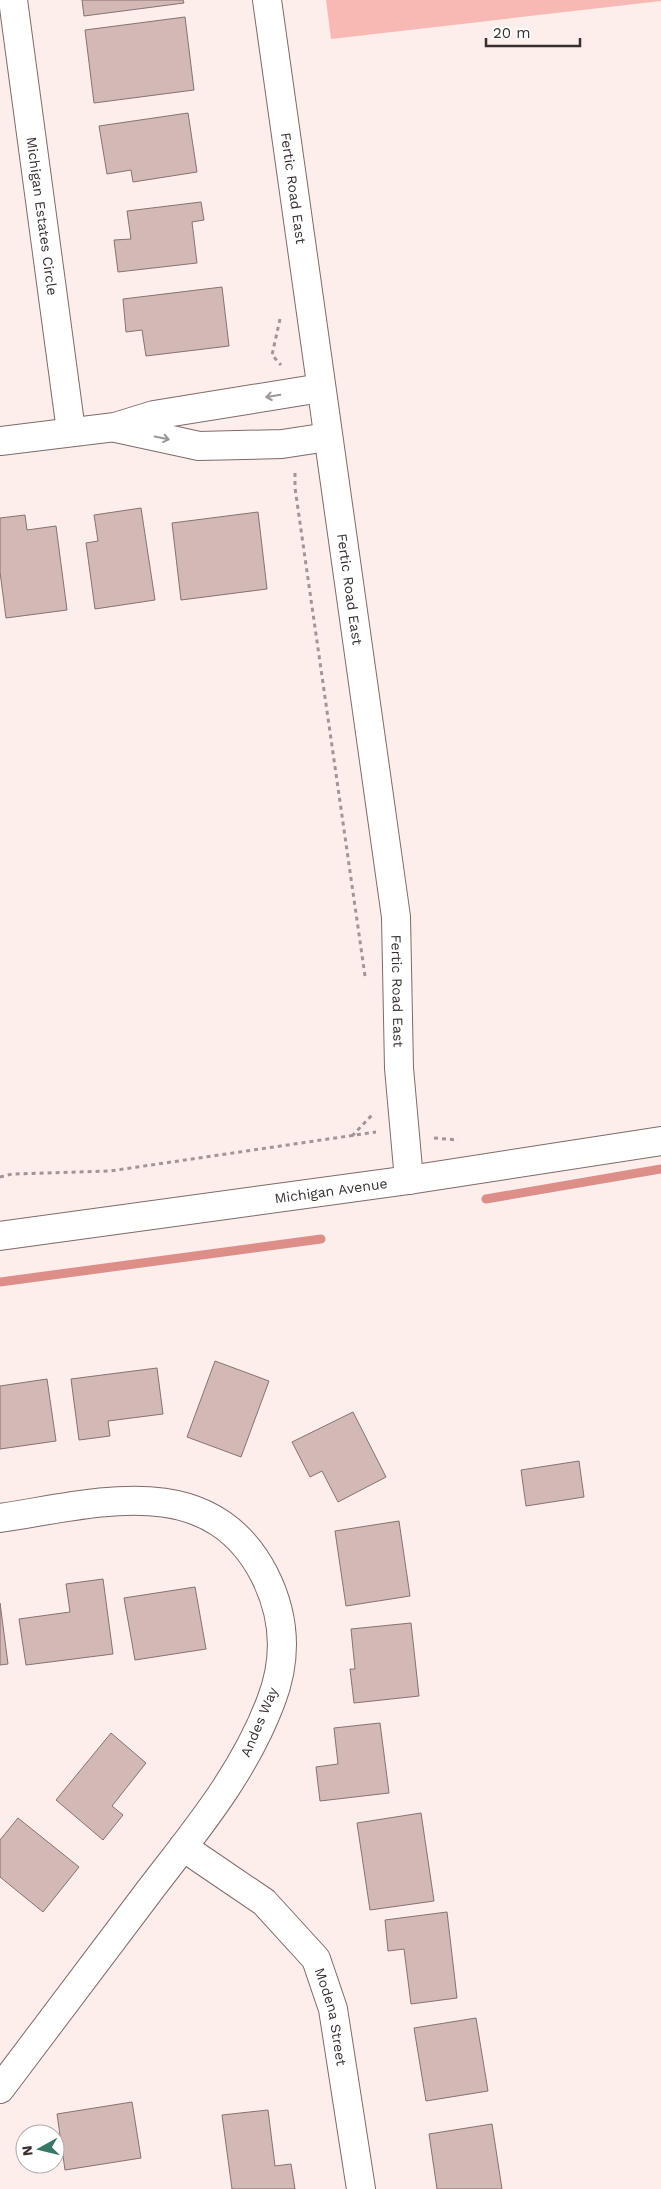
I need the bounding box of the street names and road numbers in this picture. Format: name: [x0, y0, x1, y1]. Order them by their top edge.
street label: Fertic Road East: [278, 131, 309, 245]
street label: Michigan Estates Circle: [23, 136, 61, 296]
street label: Fertic Road East: [334, 532, 366, 646]
street label: Fertic Road East: [388, 935, 407, 1047]
street label: Michigan Avenue: [273, 1175, 388, 1206]
street label: Andes Way: [237, 1684, 281, 1759]
street label: Modena Street: [312, 1966, 350, 2067]

